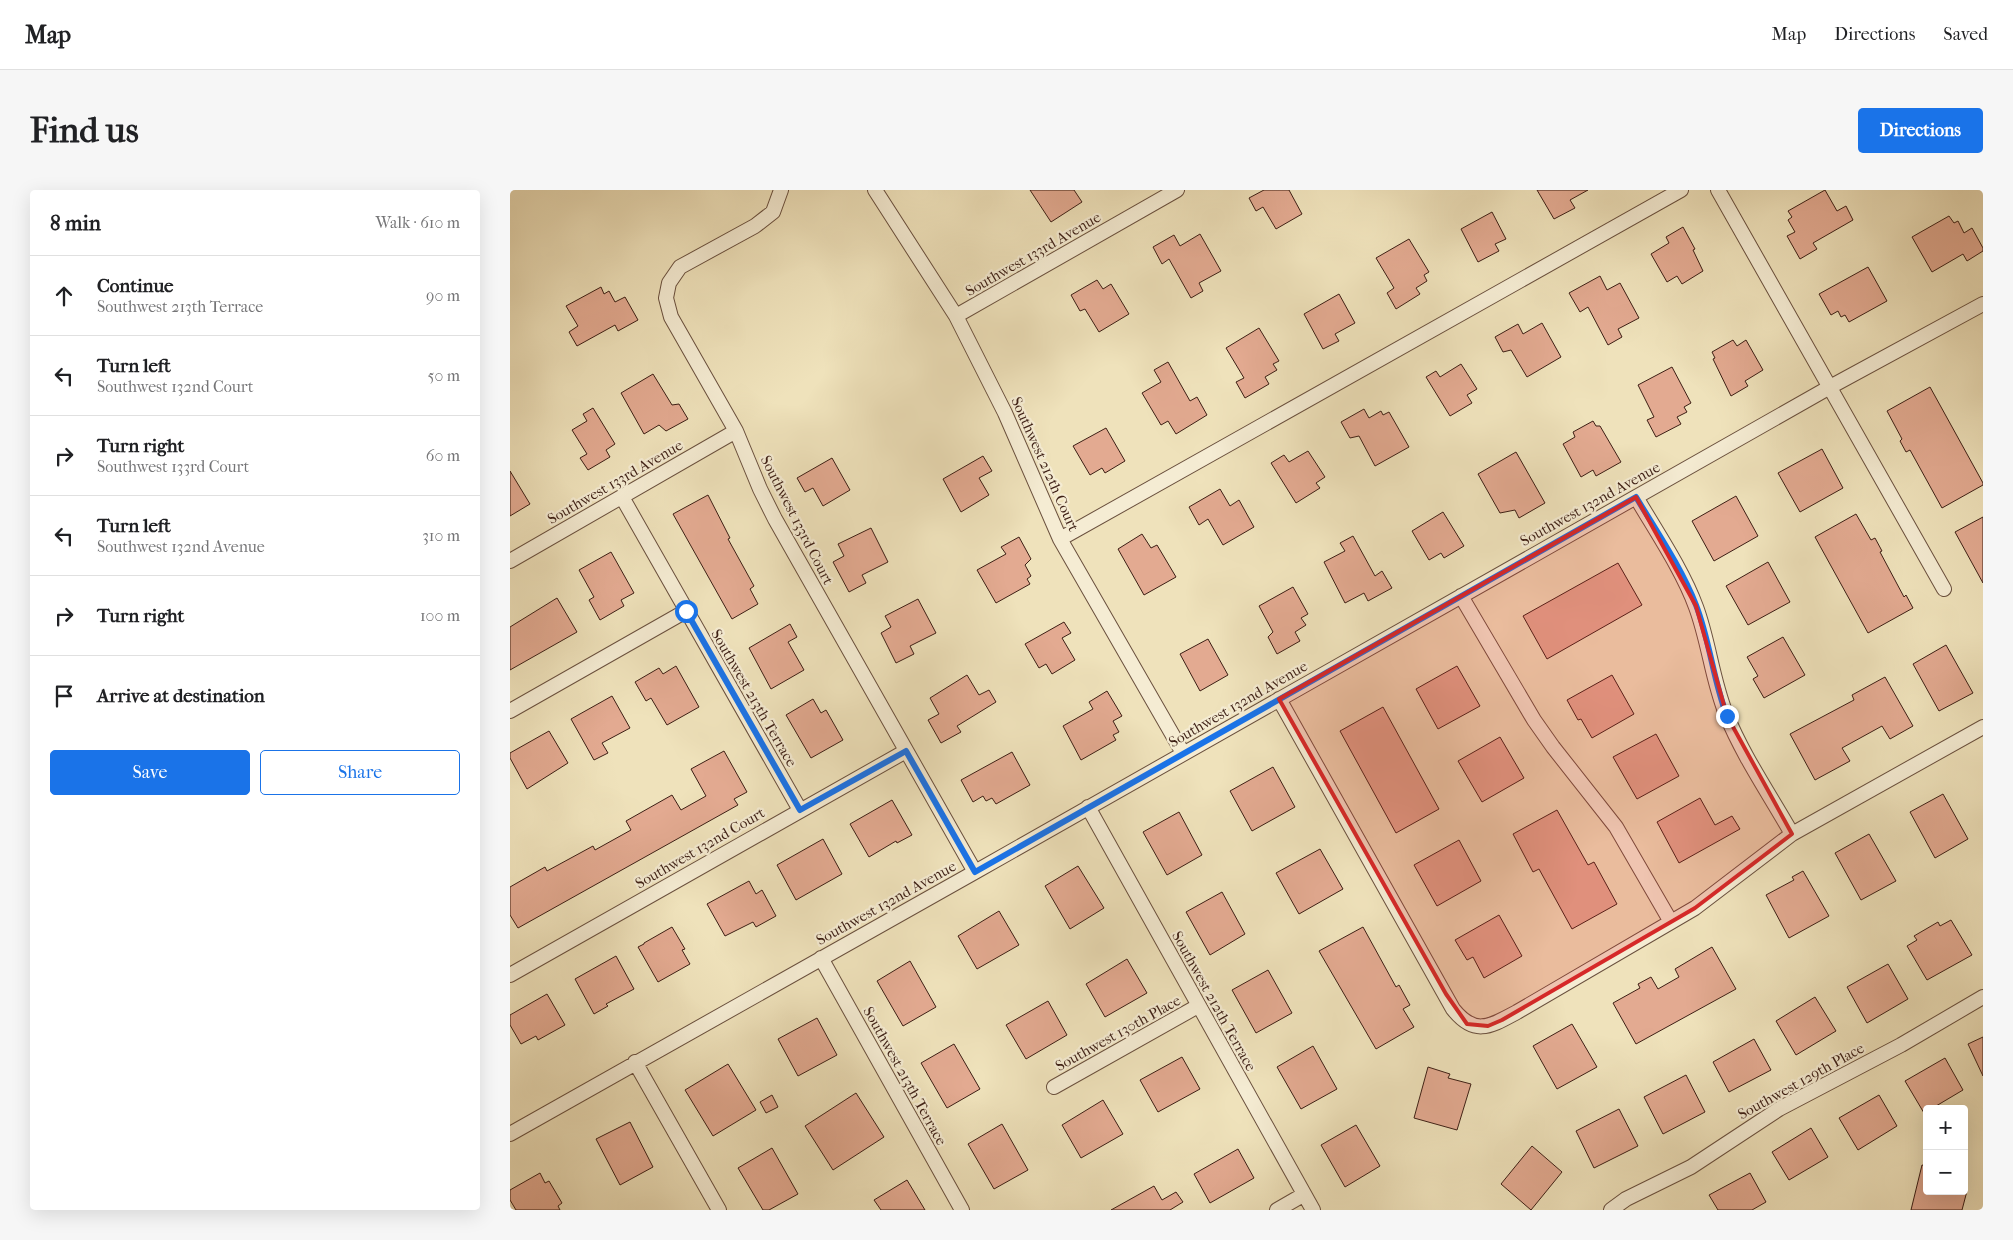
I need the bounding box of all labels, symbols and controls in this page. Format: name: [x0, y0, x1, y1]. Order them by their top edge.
text: Map: [25, 21, 71, 49]
text: Map: [1772, 24, 1806, 45]
text: Directions: [1834, 24, 1915, 45]
text: Saved: [1943, 24, 1988, 45]
button: Directions: [1858, 108, 1983, 153]
text: Find us: [30, 110, 139, 151]
street label: Southwest 133rd Avenue: [962, 208, 1104, 300]
text: 8 min: [50, 211, 101, 235]
text: Walk · 610 m: [375, 213, 460, 232]
text: Continue: [97, 275, 173, 297]
icon: ahead: [50, 282, 78, 310]
text: 90 m: [426, 286, 460, 305]
text: Southwest 213th Terrace: [97, 297, 263, 316]
text: Turn left: [97, 355, 171, 377]
icon: left: [50, 362, 78, 390]
text: 50 m: [428, 366, 460, 385]
text: Southwest 132nd Court: [97, 377, 253, 396]
street label: Southwest 212th Court: [1007, 394, 1083, 535]
text: Turn right: [97, 435, 184, 457]
street label: Southwest 133rd Avenue: [544, 436, 686, 528]
icon: right: [50, 442, 78, 470]
text: 60 m: [426, 446, 460, 465]
street label: Southwest 133rd Court: [757, 452, 838, 588]
text: Southwest 133rd Court: [97, 457, 249, 476]
street label: Southwest 132nd Avenue: [1517, 458, 1664, 550]
text: Turn left: [97, 515, 171, 537]
icon: left: [50, 522, 78, 550]
text: 310 m: [422, 526, 460, 545]
text: Southwest 132nd Avenue: [97, 537, 265, 556]
route start: [675, 600, 698, 623]
icon: right: [50, 602, 78, 630]
text: Turn right: [97, 605, 184, 627]
text: 100 m: [420, 606, 460, 625]
street label: Southwest 213th Terrace: [707, 626, 801, 770]
street label: Southwest 132nd Avenue: [1165, 657, 1311, 751]
icon: arrive: [50, 682, 78, 710]
text: Arrive at destination: [97, 685, 265, 707]
route end: [1716, 705, 1739, 728]
button: Save: [50, 750, 250, 795]
button: Share: [260, 750, 460, 795]
street label: Southwest 132nd Court: [632, 803, 769, 892]
street label: Southwest 132nd Avenue: [813, 857, 960, 949]
street label: Southwest 212th Terrace: [1168, 928, 1260, 1075]
street label: Southwest 130th Place: [1052, 991, 1184, 1075]
street label: Southwest 213th Terrace: [859, 1004, 951, 1149]
street label: Southwest 129th Place: [1735, 1039, 1868, 1123]
map controls: [1923, 1105, 1968, 1195]
button: +: [1923, 1105, 1968, 1150]
button: −: [1923, 1150, 1968, 1195]

